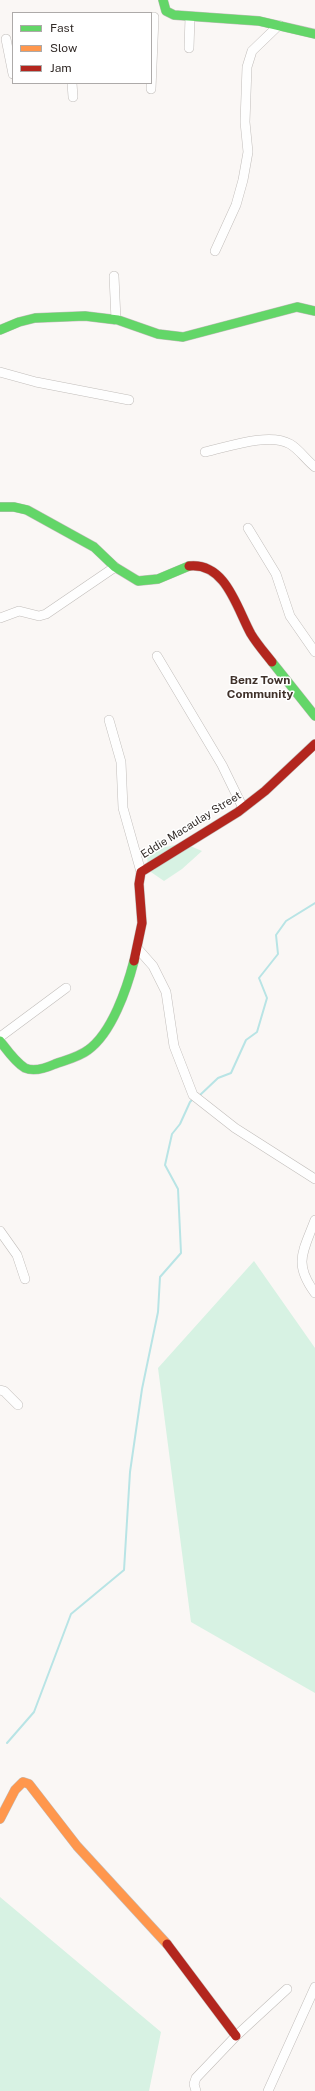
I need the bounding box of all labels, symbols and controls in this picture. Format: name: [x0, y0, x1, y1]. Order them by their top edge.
legend: [12, 12, 152, 84]
text: Fast: [50, 21, 74, 35]
text: Slow: [50, 41, 77, 55]
text: Jam: [50, 61, 72, 75]
district label: Benz Town Community: [227, 673, 293, 701]
street label: Eddie Macaulay Street: [138, 789, 244, 861]

